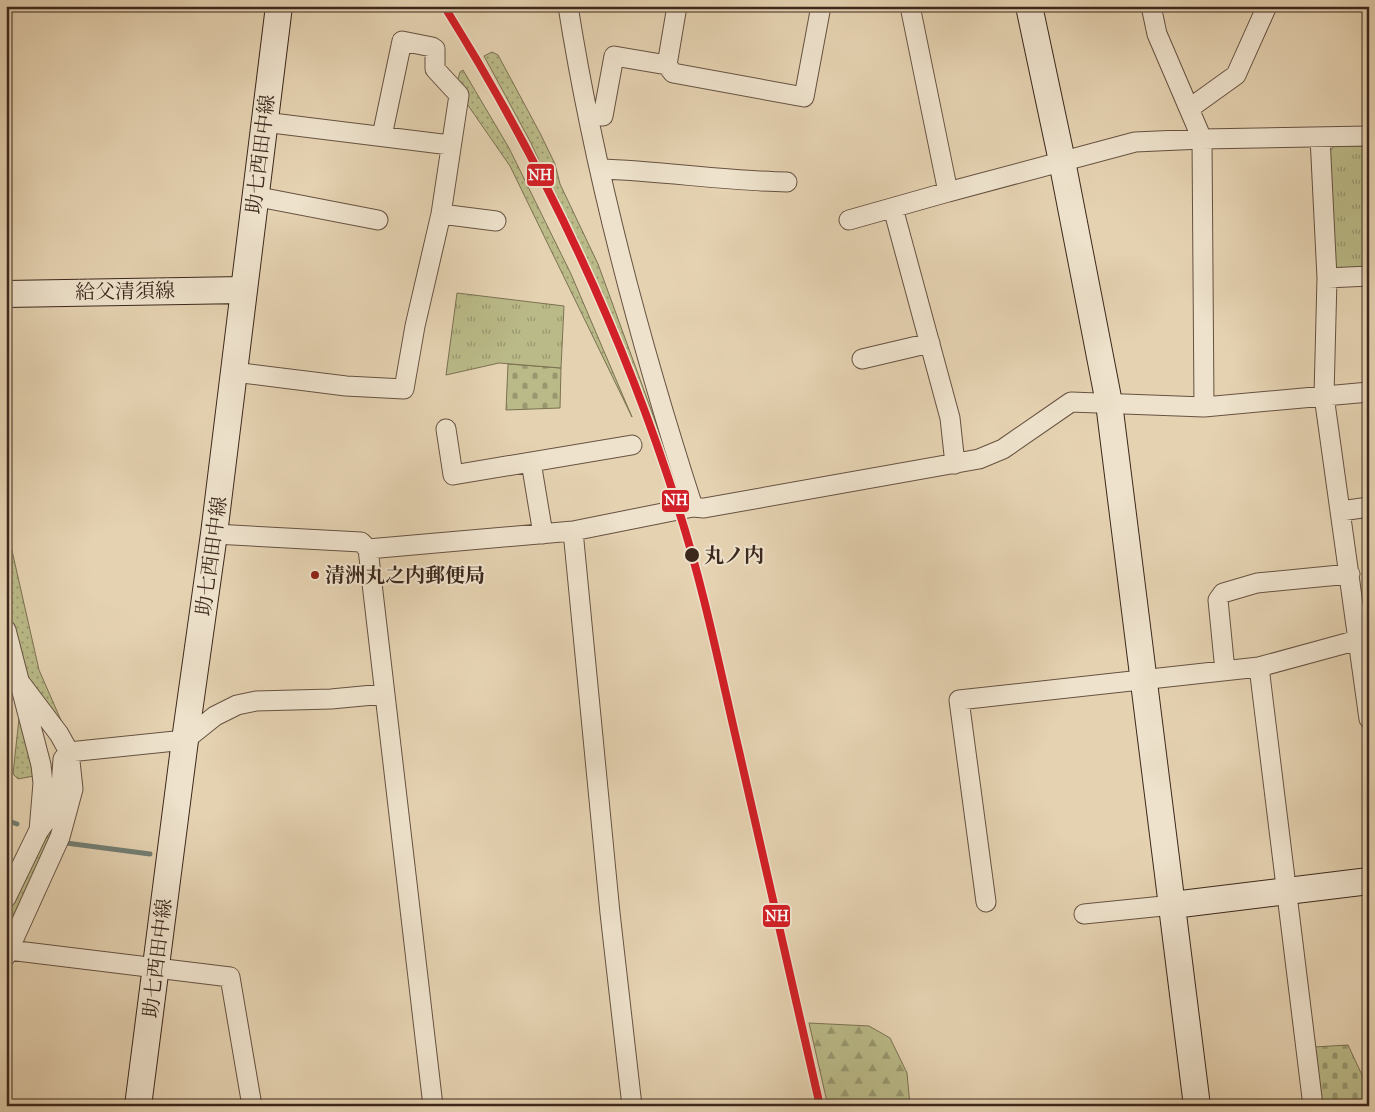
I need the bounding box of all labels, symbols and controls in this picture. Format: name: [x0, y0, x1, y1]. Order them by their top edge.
street label: 助七西田中線: [241, 93, 279, 215]
line badge: NH: [526, 163, 555, 187]
text: NH: [528, 167, 552, 184]
street label: 給父清須線: [75, 278, 175, 304]
line badge: NH: [661, 489, 690, 513]
text: NH: [664, 492, 688, 509]
street label: 助七西田中線: [191, 495, 231, 617]
place label: 丸ノ内: [704, 543, 764, 567]
marker: 丸ノ内: [683, 546, 701, 564]
place label: 清洲丸之内郵便局: [325, 563, 485, 587]
marker: 清洲丸之内郵便局: [309, 569, 321, 581]
street label: 助七西田中線: [138, 897, 176, 1019]
line badge: NH: [762, 904, 791, 928]
text: NH: [765, 908, 789, 925]

